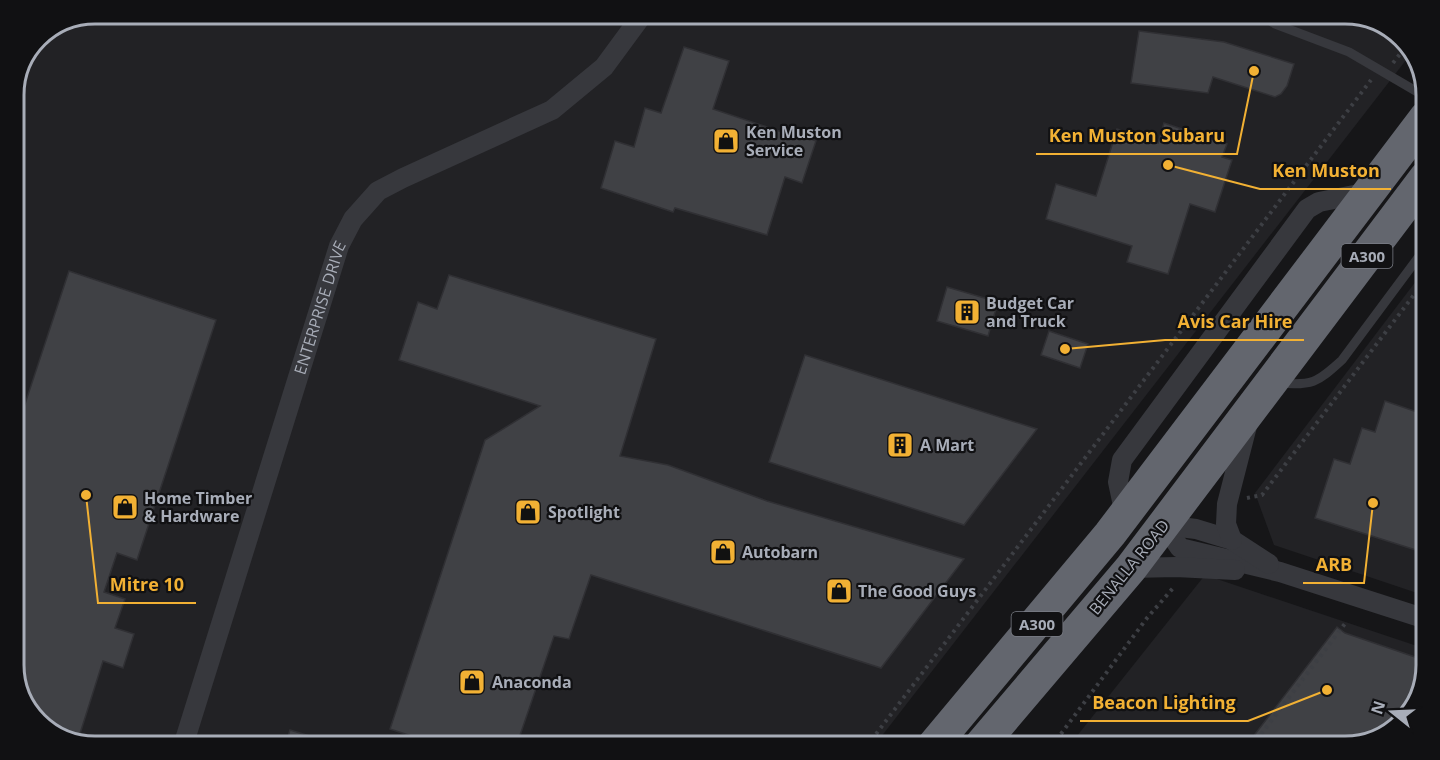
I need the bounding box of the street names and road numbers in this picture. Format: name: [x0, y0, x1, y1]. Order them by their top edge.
street label: ENTERPRISE DRIVE: [289, 237, 351, 377]
road number: A300: [1342, 244, 1392, 268]
street label: BENALLA ROAD: [1084, 515, 1174, 619]
road number: A300: [1012, 612, 1062, 636]

